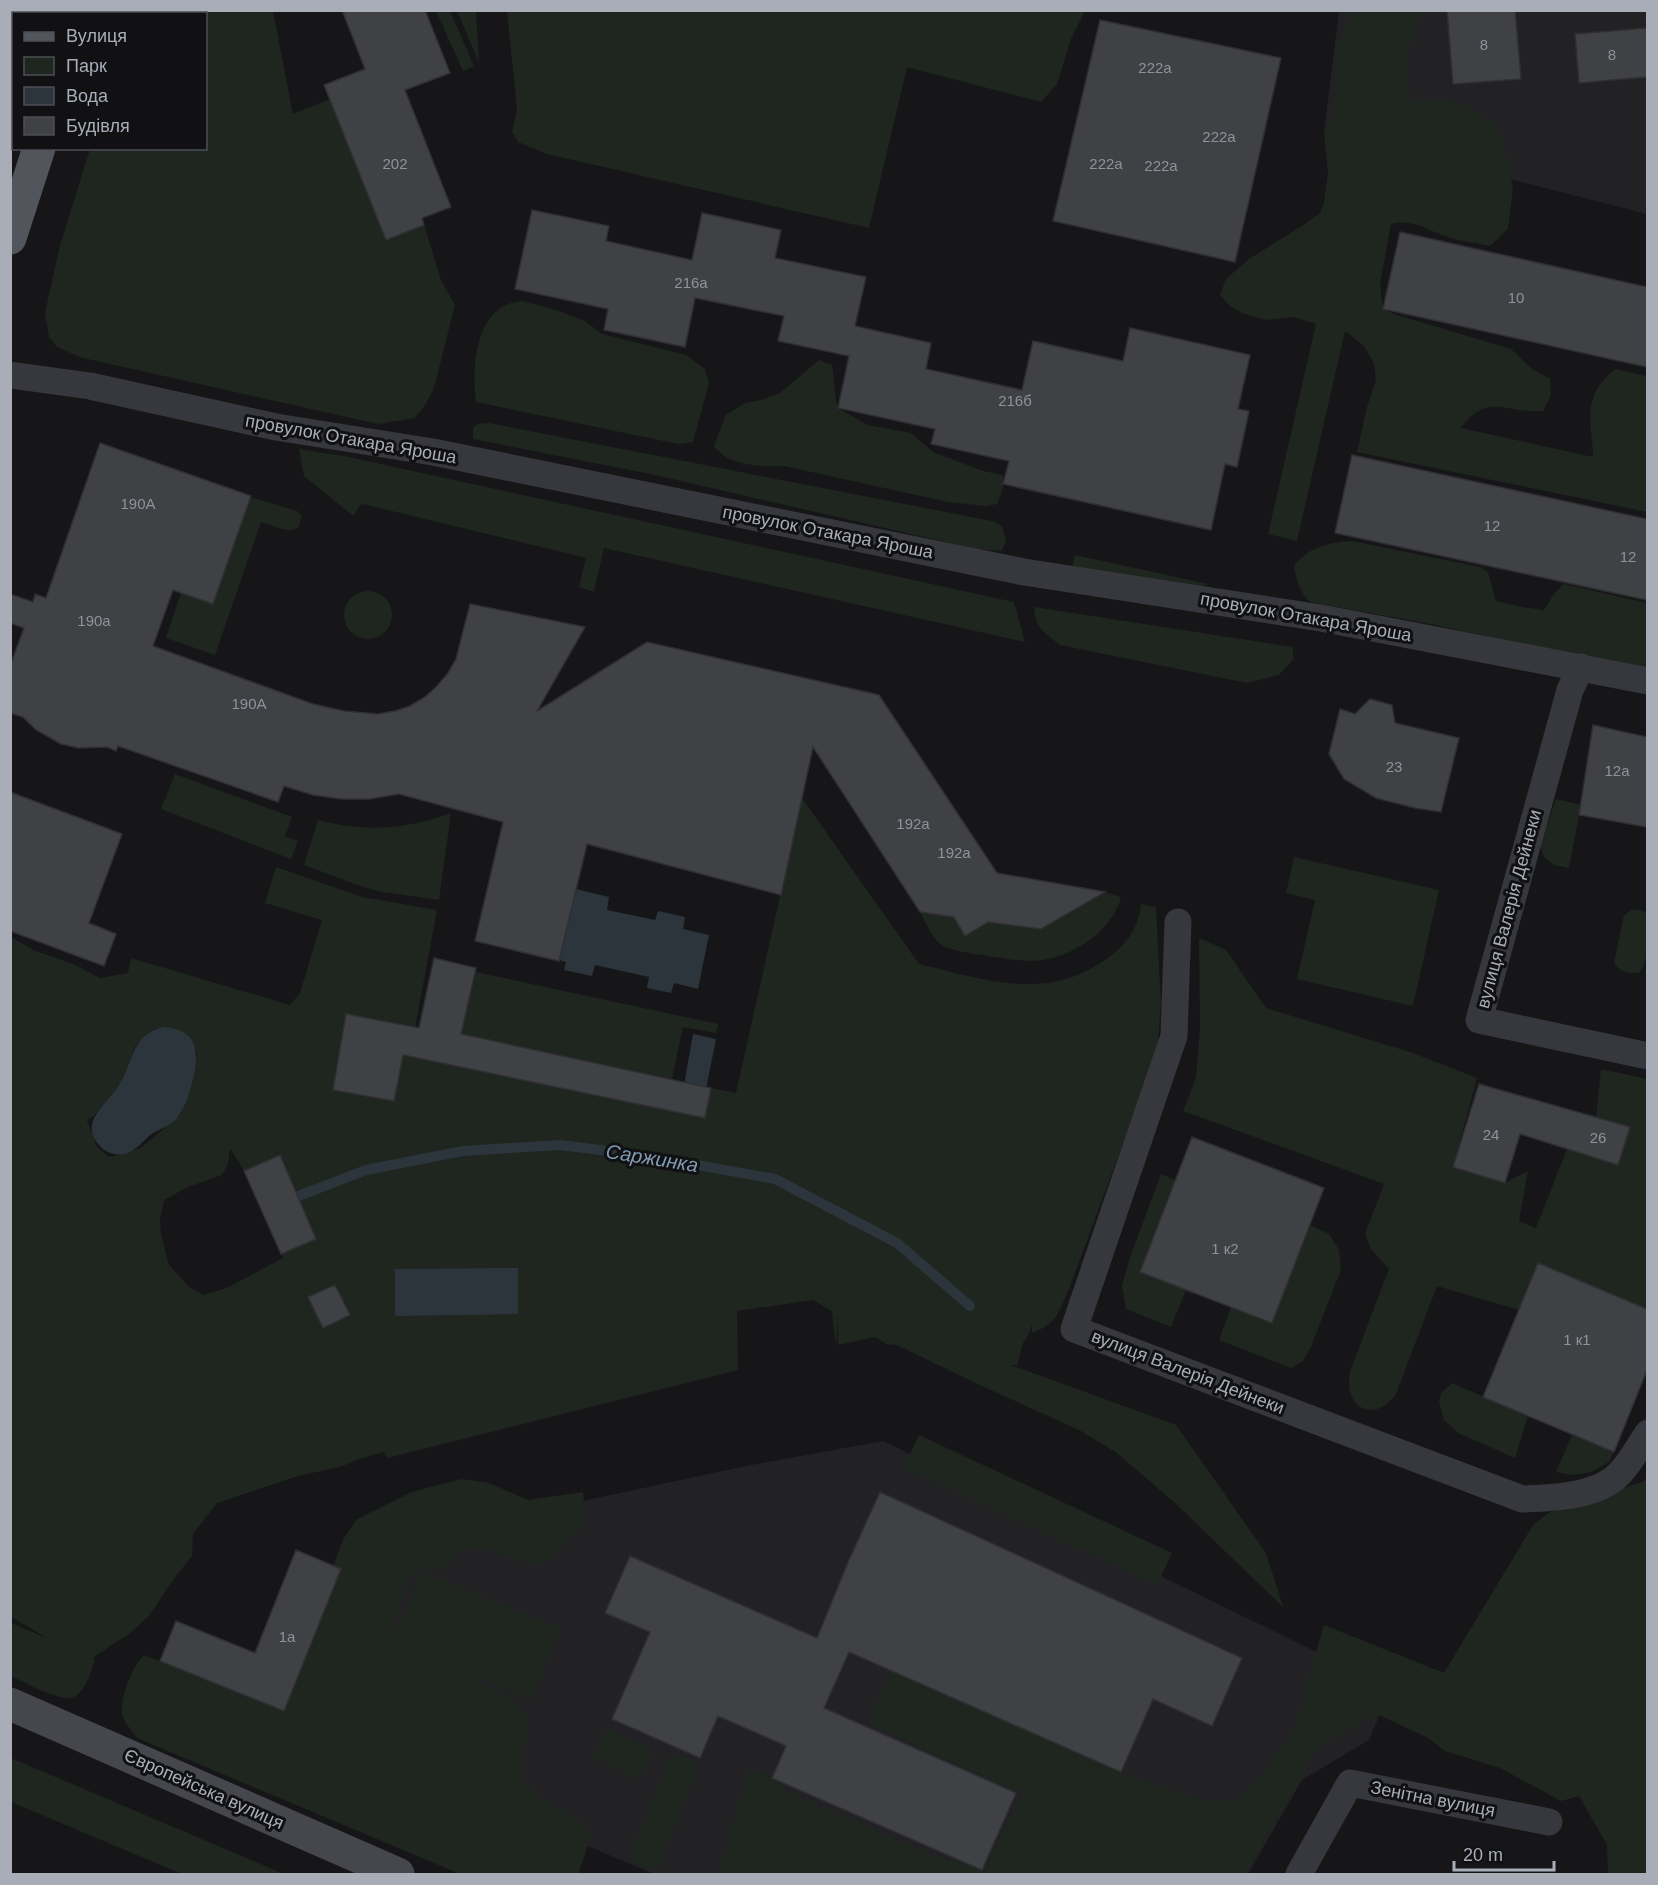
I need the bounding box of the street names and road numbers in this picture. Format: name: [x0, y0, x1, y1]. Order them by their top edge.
street label: провулок Отакара Яроша: [244, 411, 459, 468]
street label: провулок Отакара Яроша: [721, 502, 936, 562]
street label: провулок Отакара Яроша: [1199, 589, 1414, 646]
street label: вулиця Валерія Дейнеки: [1473, 807, 1545, 1011]
street label: вулиця Валерія Дейнеки: [1089, 1326, 1287, 1418]
street label: Європейська вулиця: [121, 1745, 287, 1833]
street label: Зенітна вулиця: [1369, 1777, 1497, 1821]

